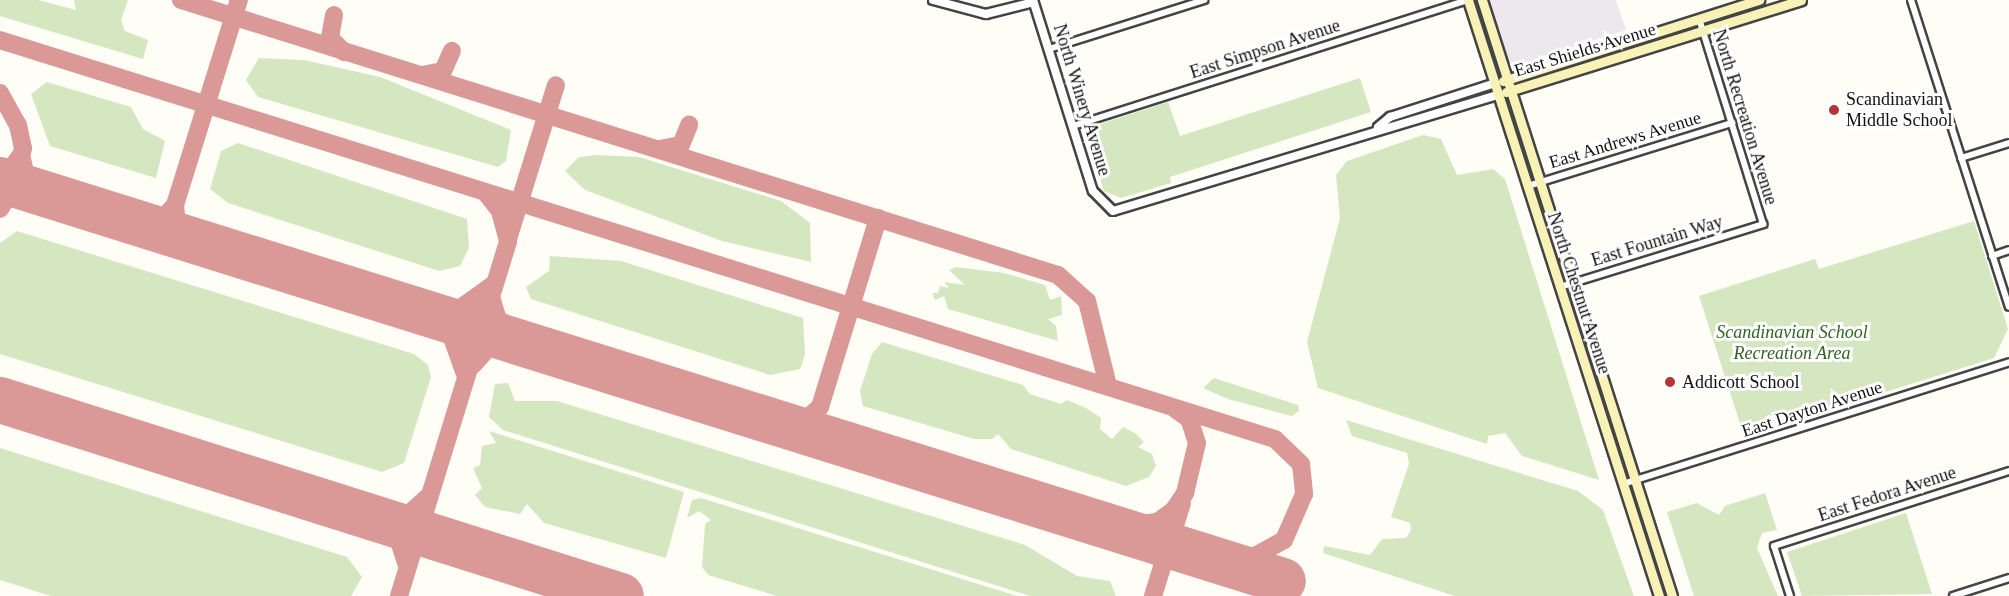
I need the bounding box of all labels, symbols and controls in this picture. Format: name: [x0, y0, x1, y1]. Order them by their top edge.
street label: East Simpson Avenue: [1187, 14, 1343, 84]
street label: East Shields Avenue: [1511, 18, 1659, 82]
street label: North Winery Avenue: [1048, 21, 1116, 179]
street label: North Recreation Avenue: [1708, 26, 1782, 208]
place label: Scandinavian Middle School: [1846, 89, 1952, 132]
marker: Scandinavian Middle School: [1827, 103, 1841, 117]
street label: East Andrews Avenue: [1546, 106, 1704, 174]
street label: North Chestnut Avenue: [1543, 209, 1615, 377]
street label: East Fountain Way: [1589, 211, 1725, 271]
park label: Scandinavian School Recreation Area: [1716, 322, 1868, 364]
place label: Addicott School: [1682, 371, 1799, 393]
marker: Addicott School: [1663, 375, 1677, 389]
street label: East Dayton Avenue: [1738, 376, 1886, 442]
street label: East Fedora Avenue: [1815, 461, 1959, 527]

